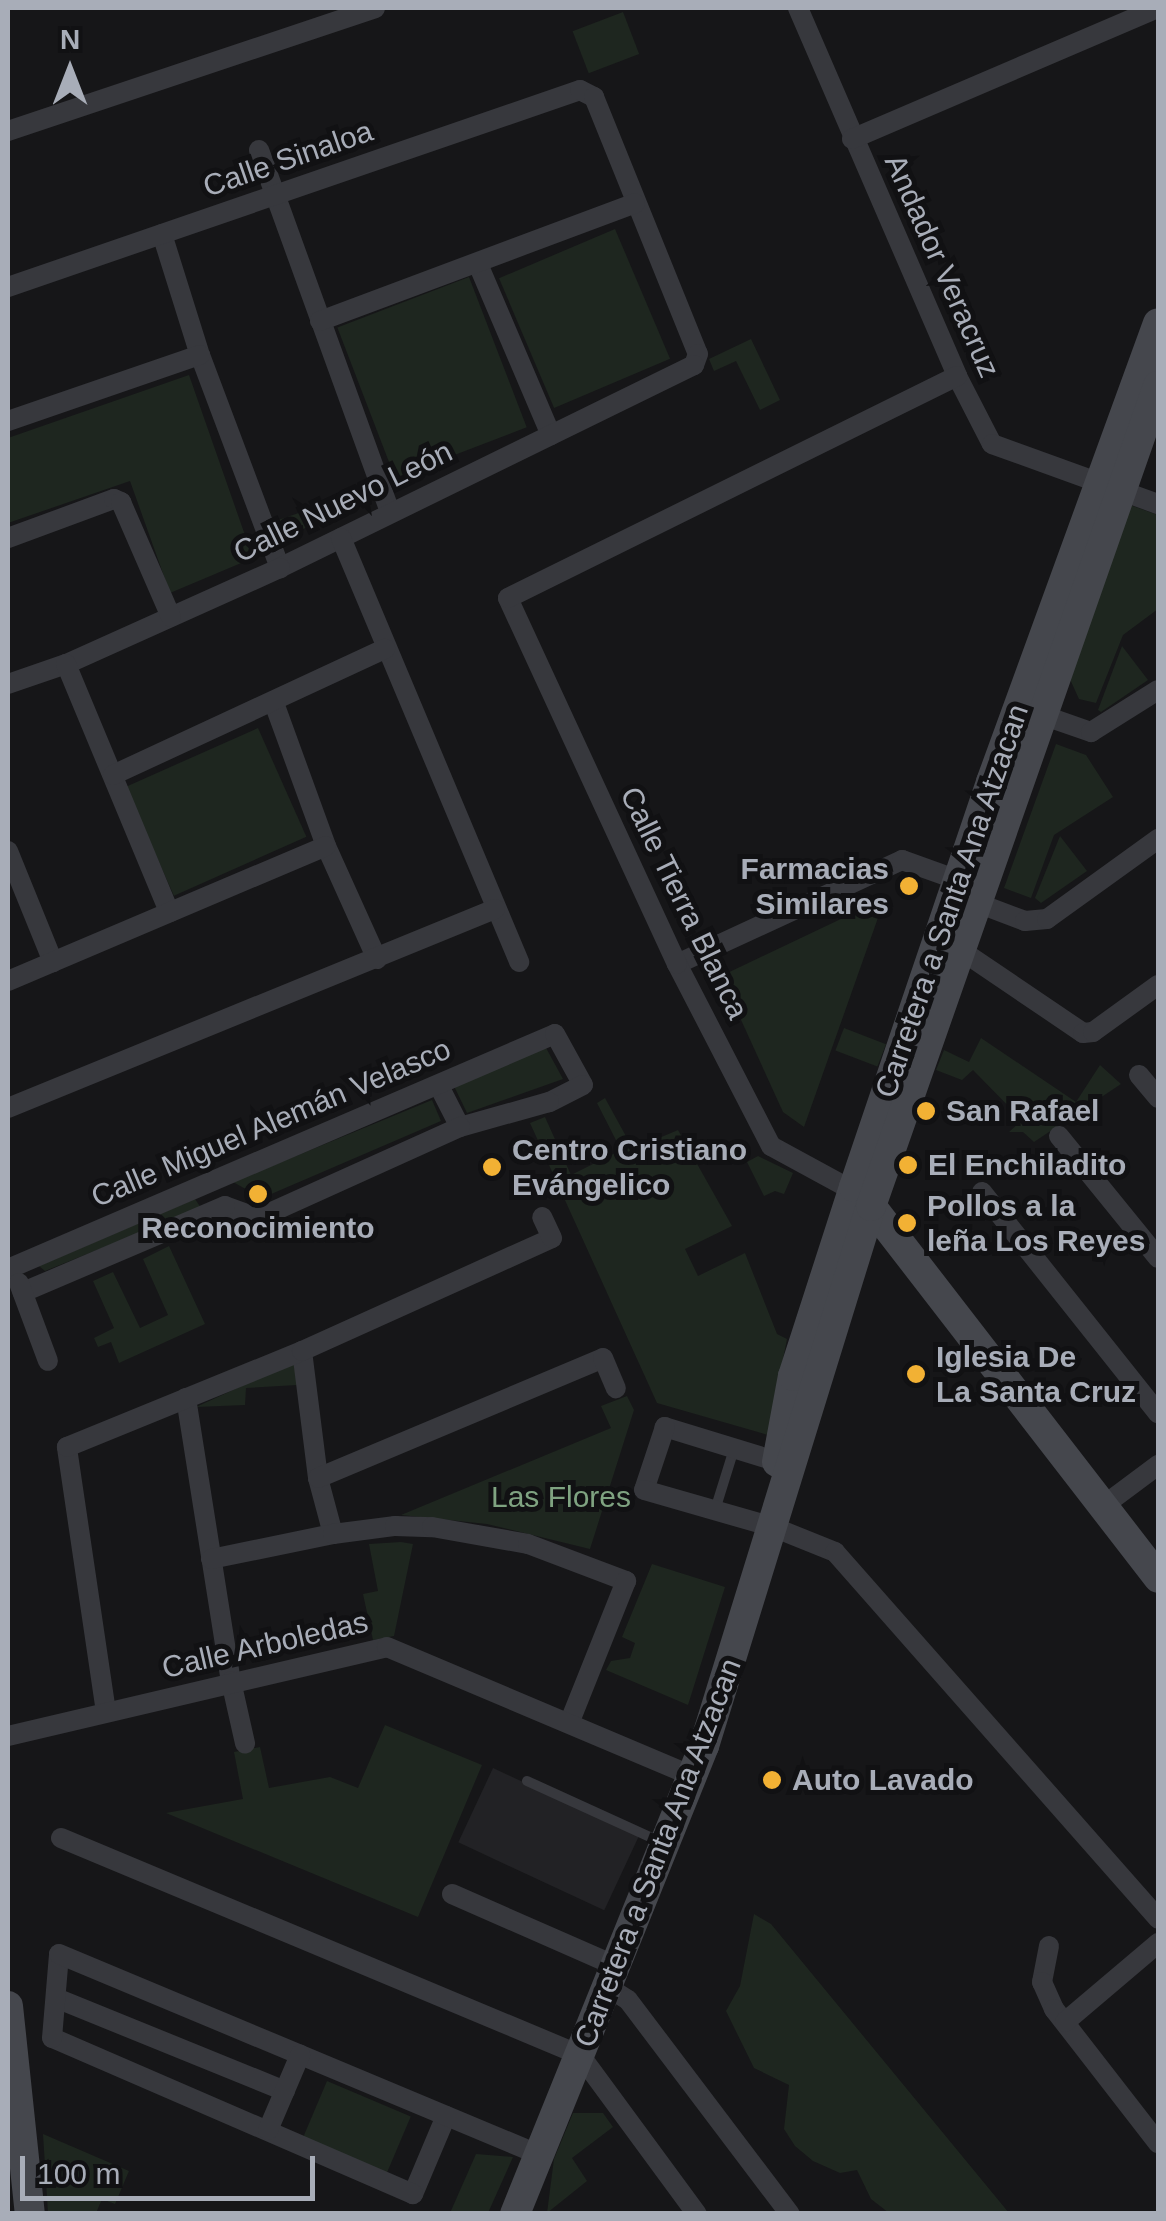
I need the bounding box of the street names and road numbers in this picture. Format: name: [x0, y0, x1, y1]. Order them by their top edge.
street label: Calle Sinaloa: [199, 113, 377, 205]
street label: Andador Veracruz: [877, 149, 1007, 383]
street label: Calle Nuevo León: [228, 434, 458, 570]
street label: Carretera a Santa Ana Atzacan: [867, 698, 1037, 1104]
street label: Calle Tierra Blanca: [612, 781, 756, 1025]
street label: Calle Miguel Alemán Velasco: [85, 1031, 457, 1215]
street label: Calle Arboledas: [158, 1604, 372, 1686]
street label: Carretera a Santa Ana Atzacan: [566, 1652, 750, 2054]

